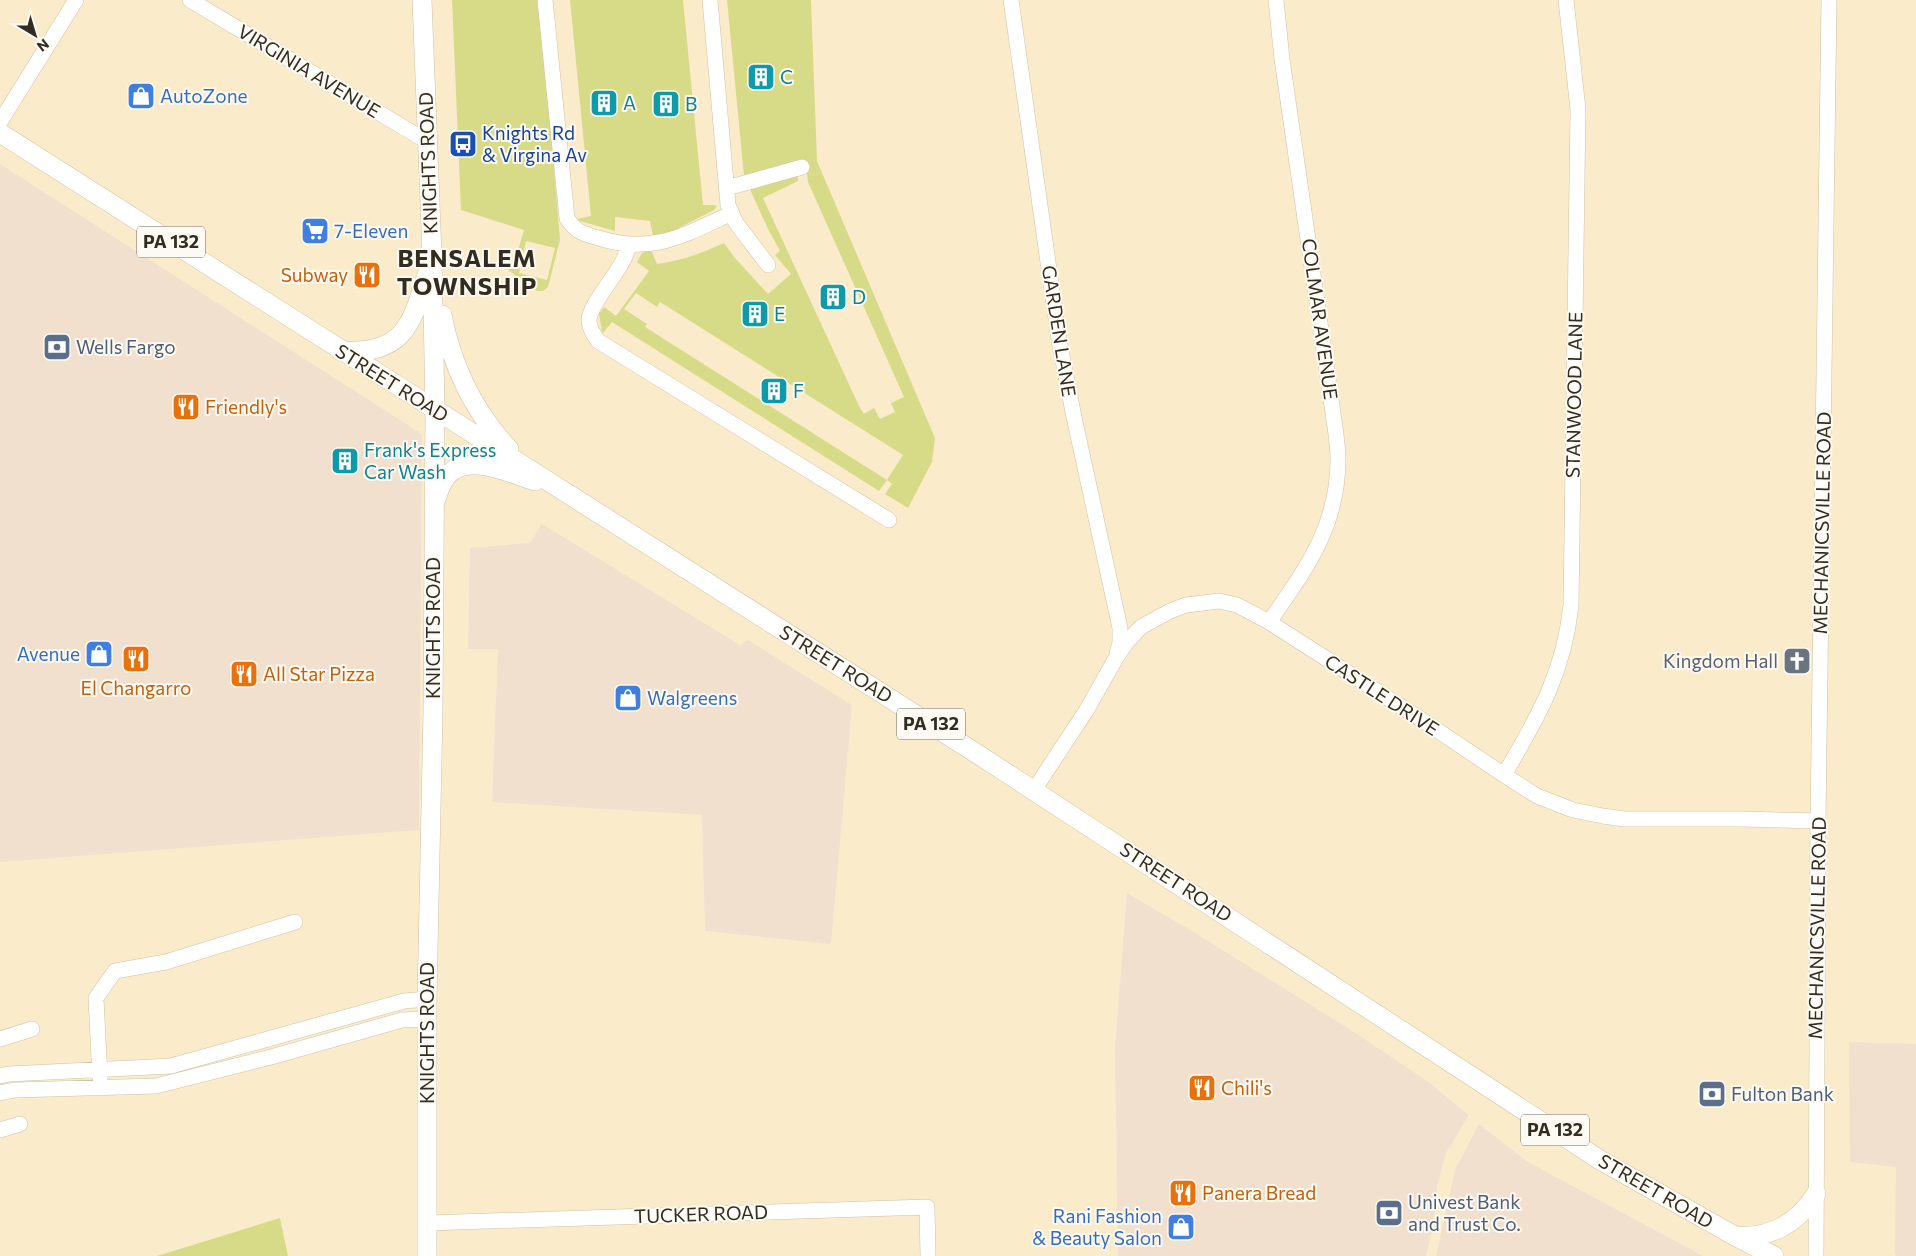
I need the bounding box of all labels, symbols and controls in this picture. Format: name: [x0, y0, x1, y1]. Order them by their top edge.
north arrow: [10, 10, 60, 60]
street label: VIRGINIA AVENUE: [234, 19, 385, 122]
text: N: [34, 36, 53, 56]
building icon: C: [746, 62, 776, 92]
place label: C: [780, 65, 793, 88]
shop icon: AutoZone: [126, 81, 156, 111]
place label: AutoZone: [160, 84, 248, 107]
building icon: A: [589, 88, 619, 118]
building icon: B: [651, 89, 681, 119]
place label: A: [623, 91, 636, 114]
street label: KNIGHTS ROAD: [414, 92, 441, 234]
place label: B: [685, 92, 697, 115]
place label: Knights Rd & Virgina Av: [482, 121, 587, 166]
bus stop icon: Knights Rd & Virgina Av: [448, 129, 478, 159]
supermarket icon: 7-Eleven: [300, 216, 330, 246]
place label: 7-Eleven: [334, 219, 408, 242]
road number: PA 132: [137, 226, 205, 258]
street label: COLMAR AVENUE: [1298, 237, 1343, 401]
district label: BENSALEM TOWNSHIP: [397, 243, 537, 300]
restaurant icon: Subway: [352, 260, 382, 290]
place label: Subway: [281, 263, 348, 286]
street label: GARDEN LANE: [1038, 264, 1081, 398]
building icon: D: [818, 282, 848, 312]
place label: D: [852, 285, 866, 308]
building icon: E: [740, 299, 770, 329]
place label: E: [774, 302, 785, 325]
street label: STANWOOD LANE: [1561, 312, 1586, 478]
bank icon: Wells Fargo: [42, 332, 72, 362]
place label: Wells Fargo: [76, 335, 176, 358]
street label: STREET ROAD: [332, 339, 453, 426]
building icon: F: [759, 376, 789, 406]
place label: F: [793, 379, 804, 402]
restaurant icon: Friendly's: [171, 392, 201, 422]
place label: Friendly's: [205, 395, 287, 418]
street label: MECHANICSVILLE ROAD: [1808, 411, 1835, 635]
place label: Frank's Express Car Wash: [364, 438, 496, 483]
building icon: Frank's Express Car Wash: [330, 446, 360, 476]
street label: KNIGHTS ROAD: [421, 557, 444, 699]
street label: STREET ROAD: [776, 620, 897, 707]
shop icon: Avenue: [84, 639, 114, 669]
place label: Avenue: [17, 642, 80, 665]
restaurant icon: El Changarro: [121, 644, 151, 674]
church icon: Kingdom Hall: [1782, 646, 1812, 676]
street label: CASTLE DRIVE: [1321, 649, 1444, 740]
place label: Kingdom Hall: [1663, 649, 1778, 672]
restaurant icon: All Star Pizza: [229, 659, 259, 689]
place label: All Star Pizza: [263, 662, 375, 685]
place label: El Changarro: [81, 676, 191, 699]
shop icon: Walgreens: [613, 683, 643, 713]
place label: Walgreens: [647, 686, 737, 709]
road number: PA 132: [897, 709, 965, 740]
street label: MECHANICSVILLE ROAD: [1803, 816, 1830, 1040]
street label: STREET ROAD: [1116, 837, 1236, 926]
street label: KNIGHTS ROAD: [415, 962, 438, 1104]
restaurant icon: Chili's: [1187, 1073, 1217, 1103]
place label: Chili's: [1221, 1076, 1272, 1099]
bank icon: Fulton Bank: [1697, 1079, 1727, 1109]
place label: Fulton Bank: [1731, 1082, 1834, 1105]
road number: PA 132: [1521, 1114, 1589, 1146]
street label: STREET ROAD: [1595, 1148, 1718, 1233]
restaurant icon: Panera Bread: [1168, 1178, 1198, 1208]
place label: Panera Bread: [1202, 1181, 1316, 1204]
place label: Univest Bank and Trust Co.: [1408, 1190, 1521, 1235]
bank icon: Univest Bank and Trust Co.: [1374, 1198, 1404, 1228]
street label: TUCKER ROAD: [634, 1200, 768, 1227]
place label: Rani Fashion & Beauty Salon: [1032, 1204, 1162, 1249]
shop icon: Rani Fashion & Beauty Salon: [1166, 1212, 1196, 1242]

